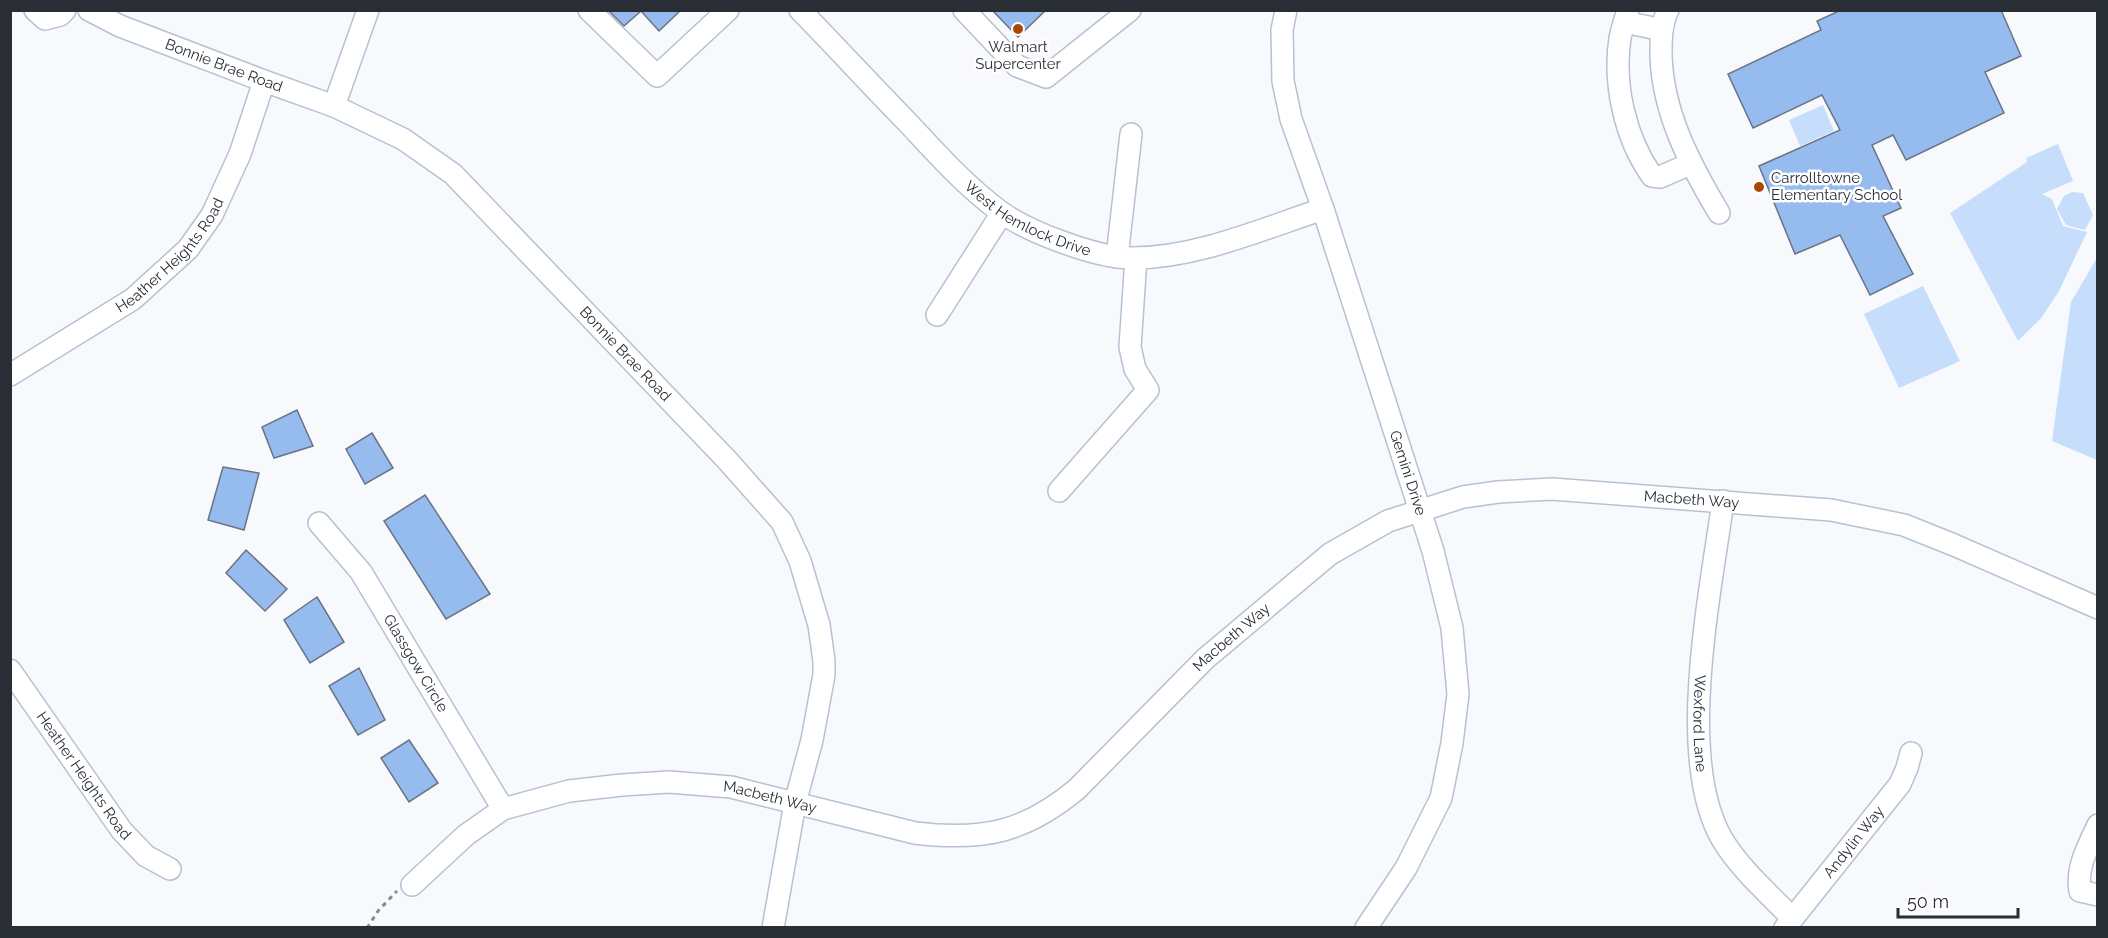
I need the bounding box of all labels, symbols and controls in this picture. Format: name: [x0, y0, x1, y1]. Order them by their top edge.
marker: Walmart Supercenter: [1011, 22, 1025, 36]
street label: Bonnie Brae Road: [162, 35, 285, 96]
place label: Walmart Supercenter: [975, 38, 1062, 73]
place label: Carrolltowne Elementary School: [1771, 169, 1903, 204]
street label: West Hemlock Drive: [961, 177, 1093, 260]
marker: Carrolltowne Elementary School: [1752, 180, 1766, 194]
street label: Heather Heights Road: [112, 195, 228, 317]
street label: Bonnie Brae Road: [576, 303, 675, 405]
street label: Gemini Drive: [1386, 428, 1430, 518]
street label: Macbeth Way: [1643, 487, 1740, 512]
street label: Macbeth Way: [1189, 599, 1274, 675]
street label: Glassgow Circle: [380, 611, 452, 716]
street label: Wexford Lane: [1689, 674, 1710, 773]
street label: Heather Heights Road: [33, 708, 135, 844]
street label: Macbeth Way: [723, 777, 819, 817]
street label: Andylin Way: [1820, 803, 1888, 882]
scale bar: [1898, 881, 2018, 919]
text: 50 m: [1907, 891, 1949, 912]

